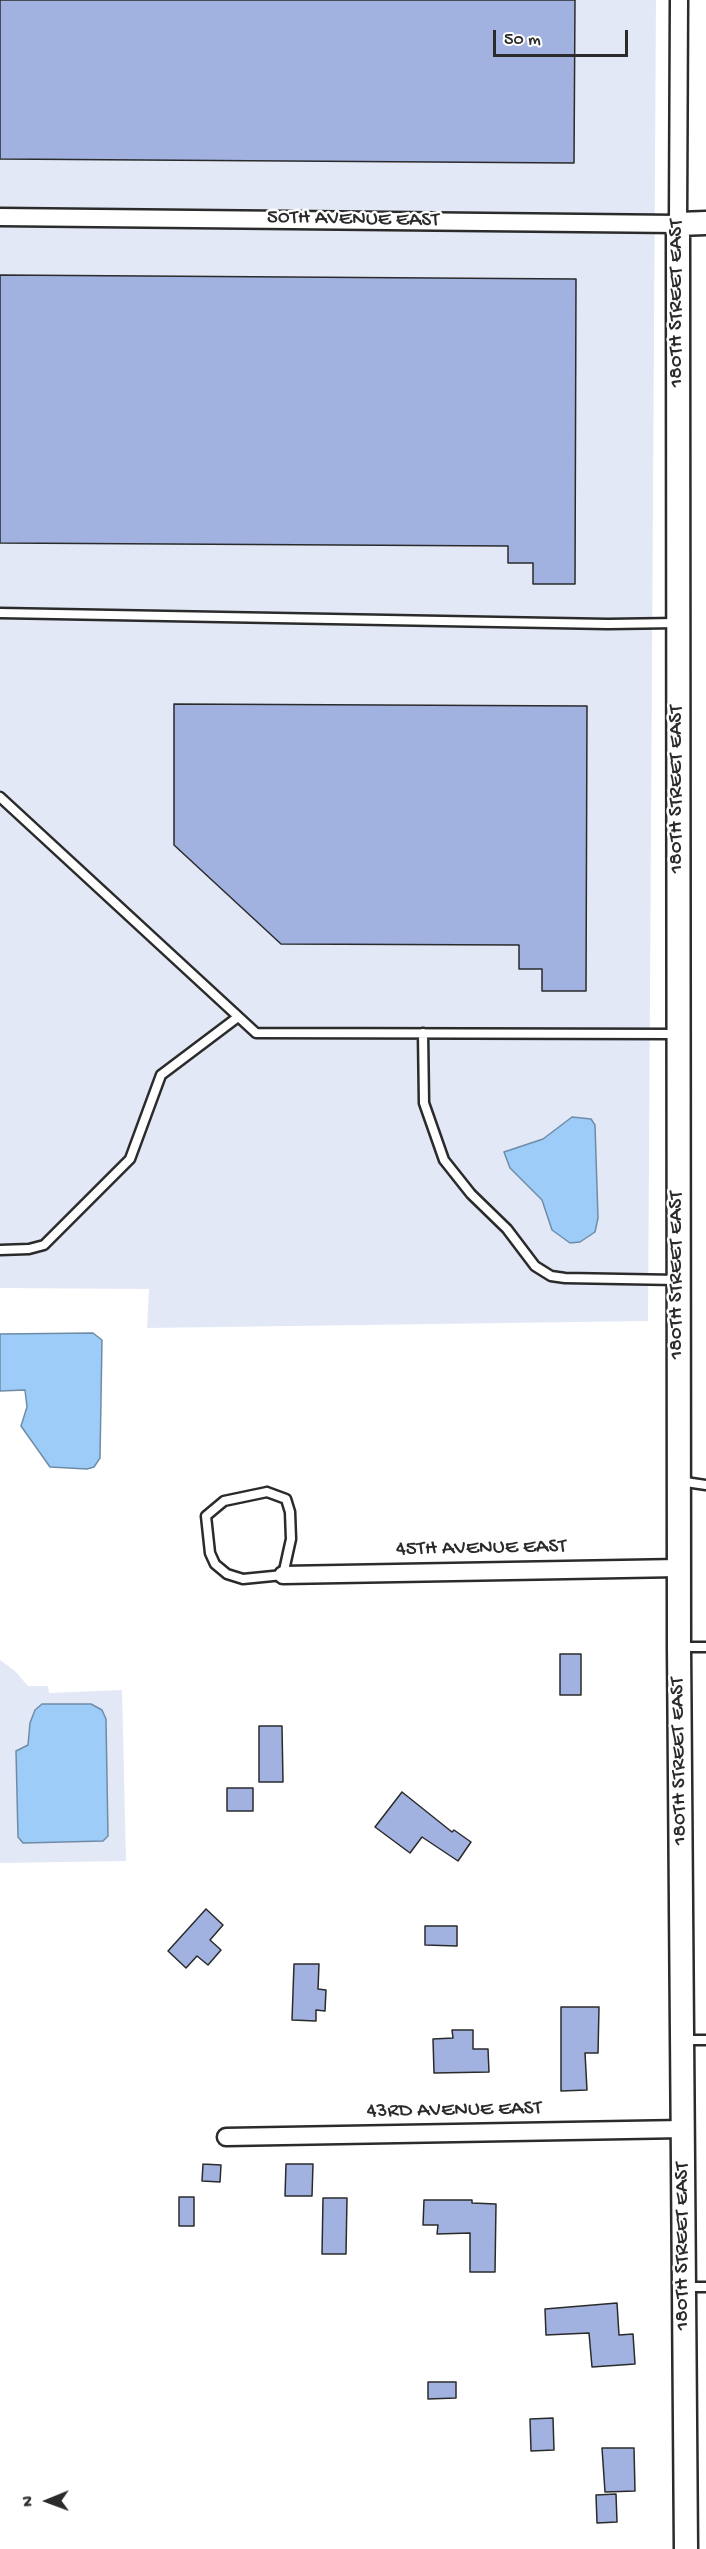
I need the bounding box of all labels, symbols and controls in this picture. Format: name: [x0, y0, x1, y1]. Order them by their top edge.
scale bar: [496, 18, 631, 56]
text: 50 m: [504, 30, 541, 51]
street label: 50TH AVENUE EAST: [267, 206, 439, 234]
street label: 180TH STREET EAST: [665, 219, 691, 387]
street label: 180TH STREET EAST: [665, 705, 691, 873]
street label: 180TH STREET EAST: [665, 1191, 691, 1359]
street label: 45TH AVENUE EAST: [396, 1535, 566, 1563]
street label: 180TH STREET EAST: [666, 1677, 694, 1845]
street label: 43RD AVENUE EAST: [366, 2097, 542, 2125]
street label: 180TH STREET EAST: [671, 2162, 697, 2330]
north arrow: [18, 2471, 78, 2531]
text: N: [20, 2496, 39, 2507]

